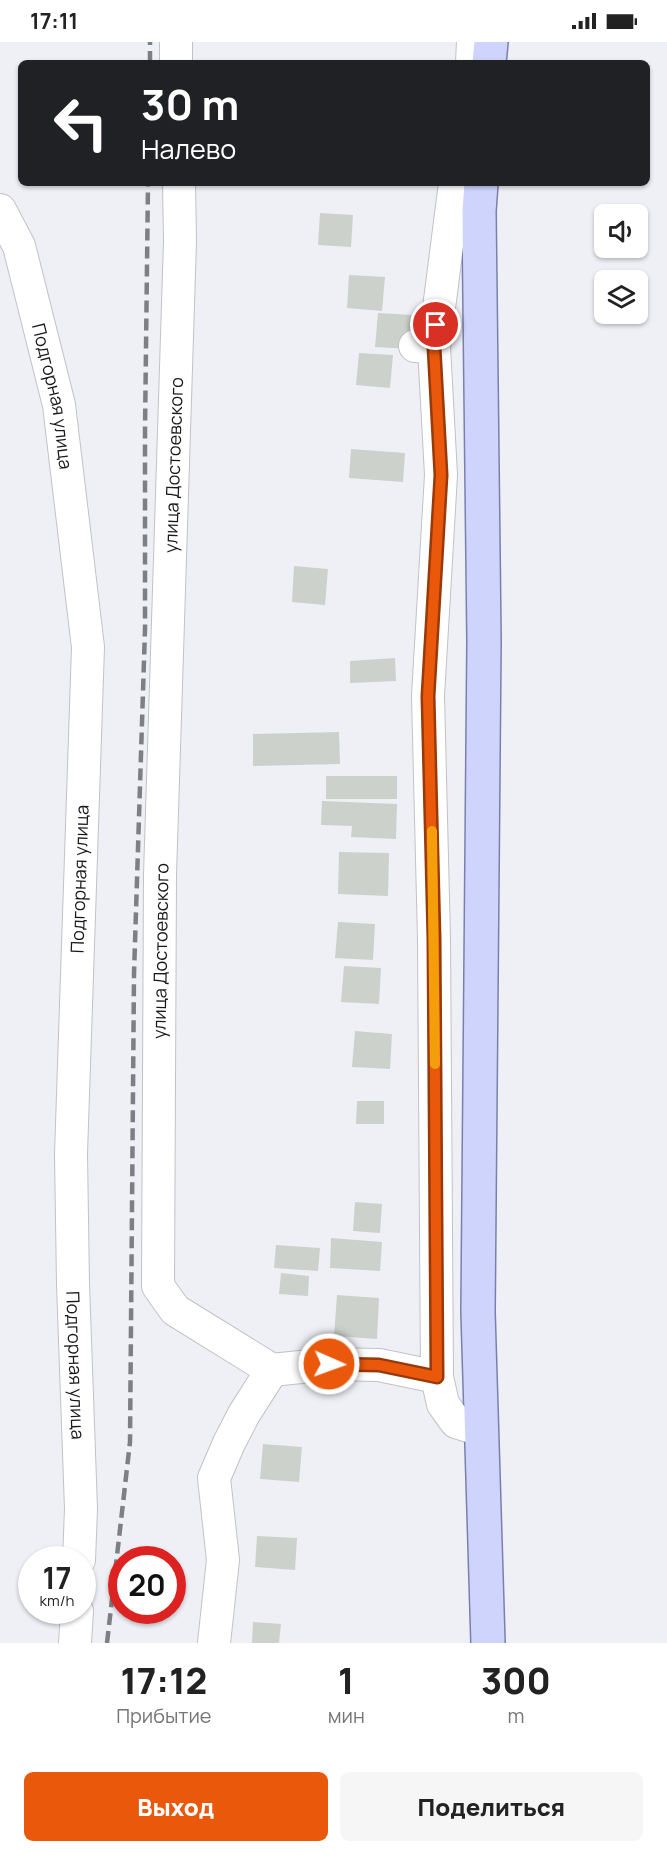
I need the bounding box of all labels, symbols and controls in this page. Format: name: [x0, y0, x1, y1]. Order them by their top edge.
text: 17:11: [30, 6, 78, 36]
text: 30 m: [141, 75, 239, 133]
icon: left: [42, 84, 120, 162]
text: Налево: [141, 130, 236, 167]
map controls: [594, 204, 648, 324]
button: sound: [594, 204, 648, 258]
button: layers: [594, 270, 648, 324]
pin: [410, 299, 461, 350]
icon: arrive: [419, 308, 452, 341]
street label: Подгорная улица: [27, 321, 79, 471]
street label: улица Достоевского: [158, 377, 188, 553]
street label: Подгорная улица: [64, 804, 94, 954]
street label: улица Достоевского: [146, 863, 174, 1039]
street label: Подгорная улица: [61, 1291, 91, 1440]
position arrow: [297, 1332, 361, 1396]
speed limit sign: 20: [108, 1546, 186, 1624]
text: 17: [42, 1557, 72, 1598]
text: km/h: [40, 1590, 74, 1611]
text: 17:12: [120, 1656, 207, 1705]
text: 1: [338, 1656, 354, 1705]
text: 300: [481, 1656, 551, 1705]
text: Прибытие: [116, 1702, 212, 1729]
text: мин: [328, 1702, 365, 1729]
text: m: [507, 1702, 524, 1729]
button: Выход: [24, 1772, 328, 1841]
button: Поделиться: [340, 1772, 643, 1841]

